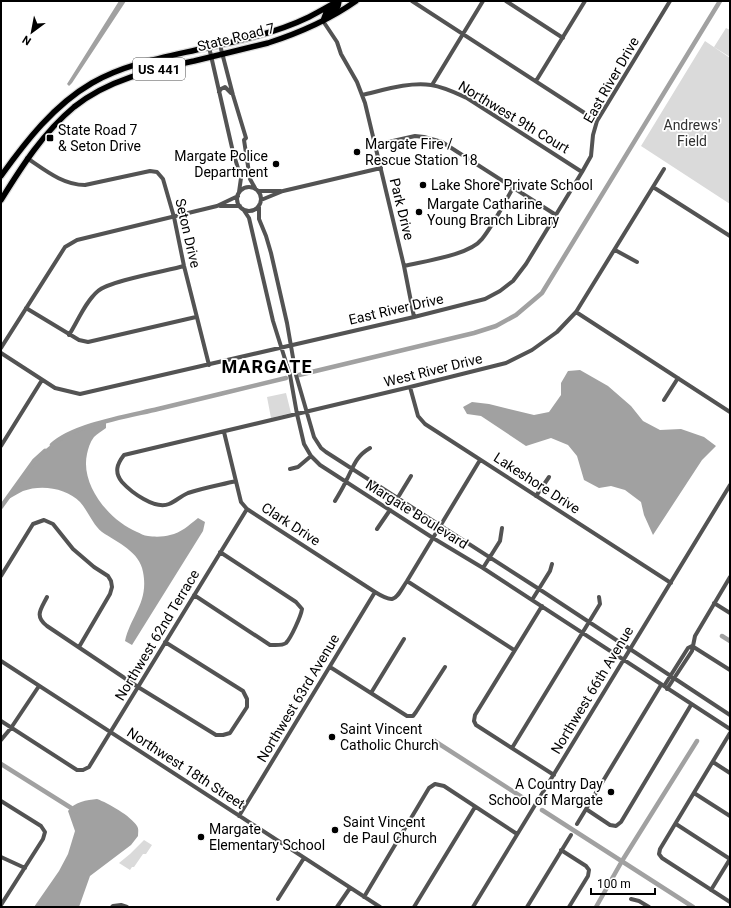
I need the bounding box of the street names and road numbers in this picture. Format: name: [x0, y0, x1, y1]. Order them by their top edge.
street label: State Road 7: [196, 20, 277, 54]
street label: East River Drive: [580, 34, 642, 126]
road number: US 441: [133, 58, 185, 80]
street label: Northwest 9th Court: [456, 78, 573, 157]
street label: Park Drive: [387, 176, 417, 242]
street label: Seton Drive: [172, 197, 204, 269]
street label: East River Drive: [347, 290, 445, 328]
street label: West River Drive: [382, 350, 484, 390]
street label: Lakeshore Drive: [491, 449, 583, 517]
street label: Margate Boulevard: [363, 476, 471, 552]
street label: Clark Drive: [259, 499, 323, 549]
street label: Northwest 62nd Terrace: [112, 567, 202, 703]
street label: Northwest 66th Avenue: [548, 623, 636, 757]
street label: Northwest 63rd Avenue: [254, 631, 342, 765]
street label: Northwest 18th Street: [124, 724, 248, 812]

